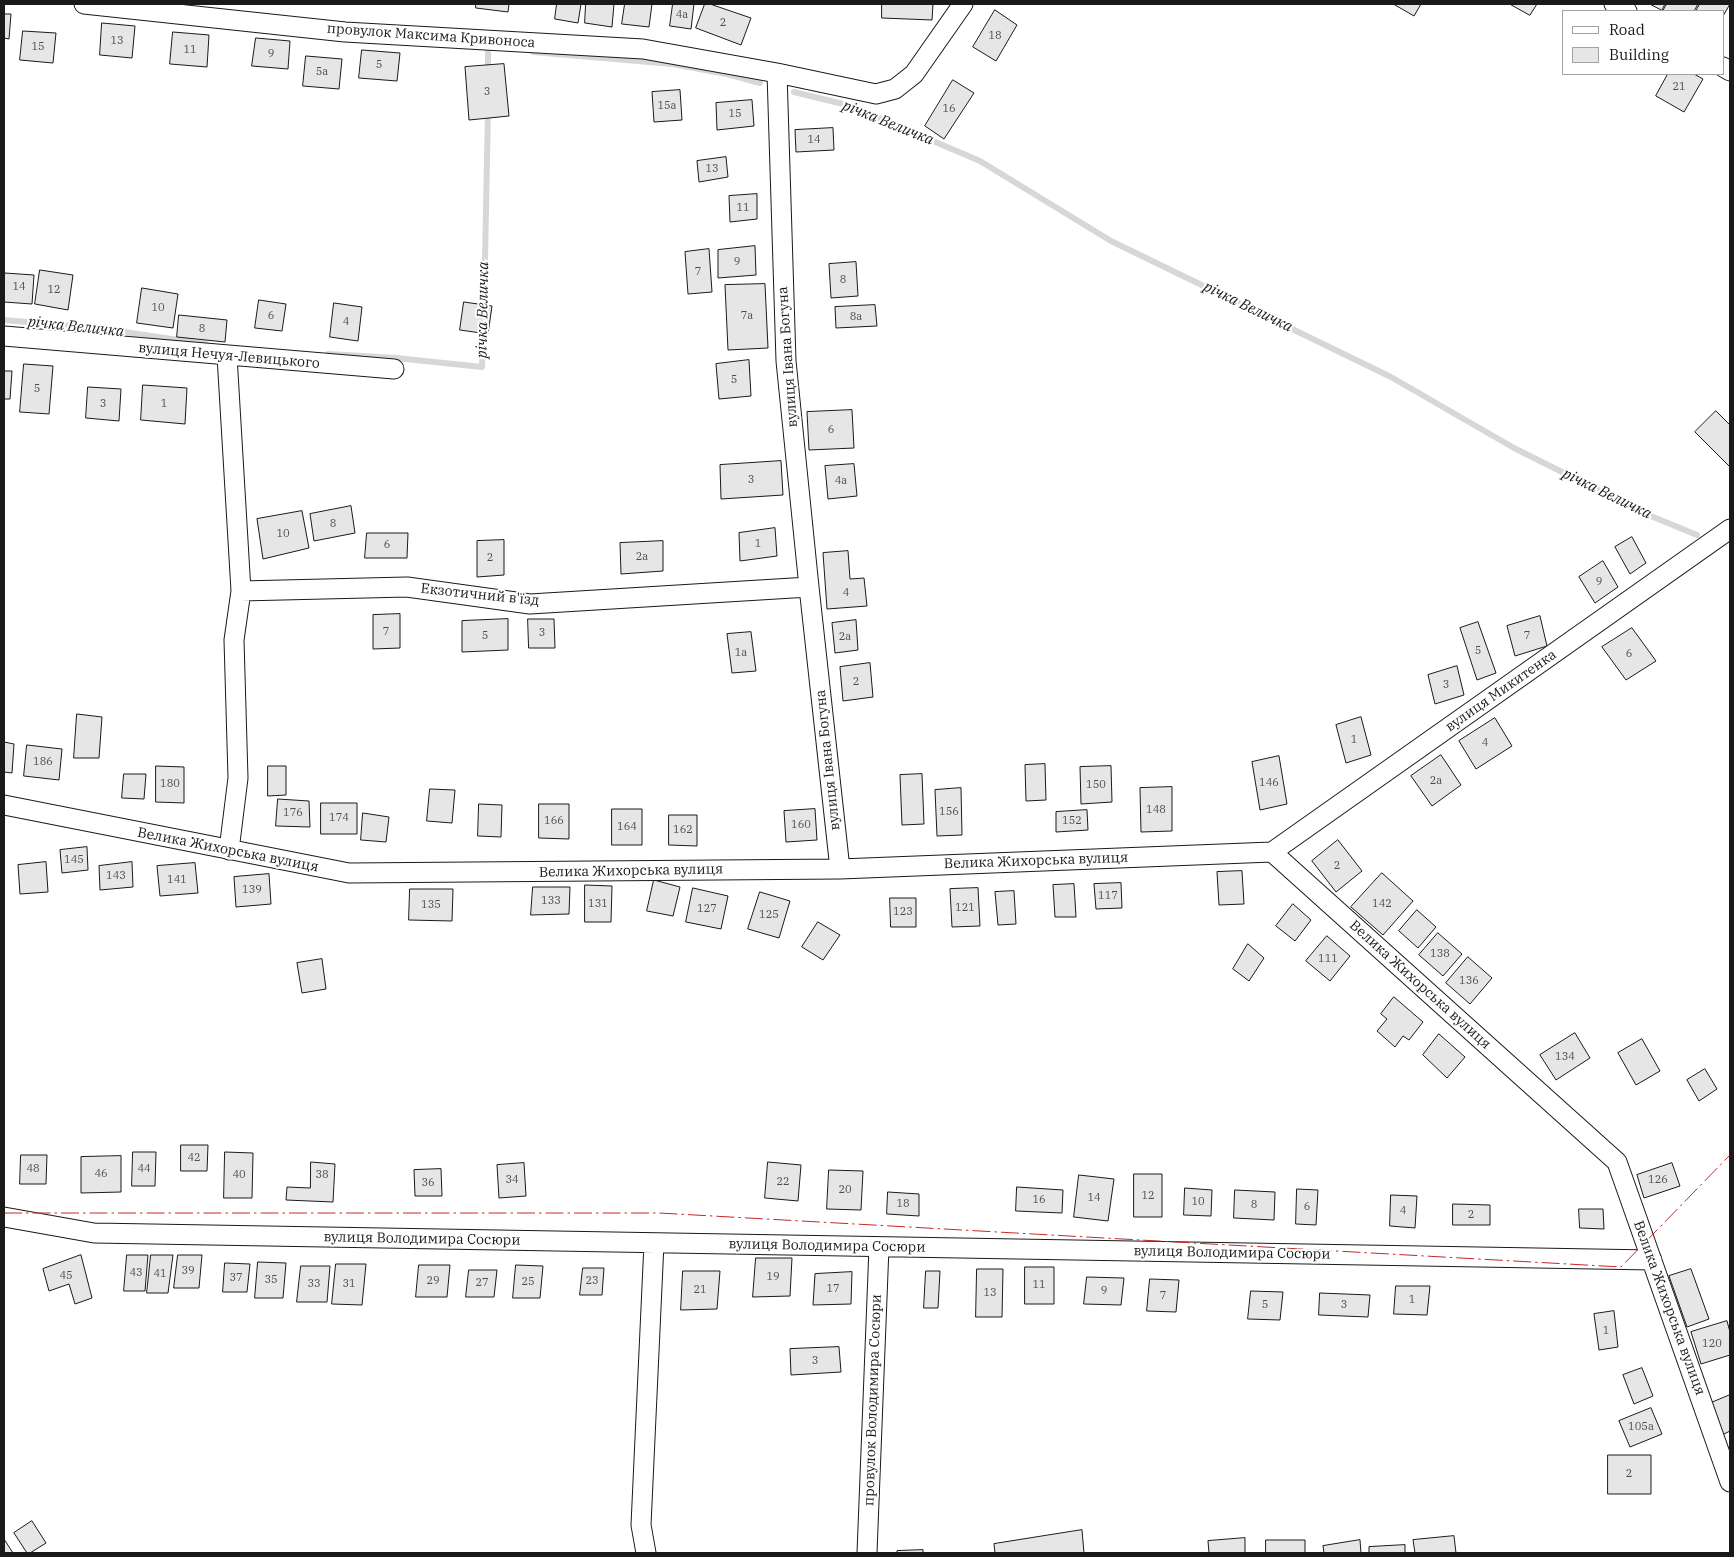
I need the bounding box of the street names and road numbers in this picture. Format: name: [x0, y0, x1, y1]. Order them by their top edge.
street label: провулок Максима Кривоноса: [326, 20, 536, 52]
street label: вулиця Івана Богуна: [775, 286, 801, 428]
street label: вулиця Нечуя-Левицького: [138, 340, 320, 372]
street label: Екзотичний в'їзд: [420, 580, 540, 610]
street label: вулиця Микитенка: [1442, 646, 1560, 736]
street label: вулиця Івана Богуна: [812, 689, 844, 831]
street label: Велика Жихорська вулиця: [136, 824, 320, 876]
street label: Велика Жихорська вулиця: [944, 849, 1128, 873]
street label: Велика Жихорська вулиця: [539, 861, 723, 881]
street label: Велика Жихорська вулиця: [1346, 917, 1494, 1053]
street label: Велика Жихорська вулиця: [1630, 1219, 1708, 1397]
street label: вулиця Володимира Сосюри: [323, 1229, 521, 1249]
street label: вулиця Володимира Сосюри: [728, 1236, 926, 1256]
street label: вулиця Володимира Сосюри: [1133, 1243, 1331, 1263]
street label: провулок Володимира Сосюри: [861, 1294, 885, 1506]

